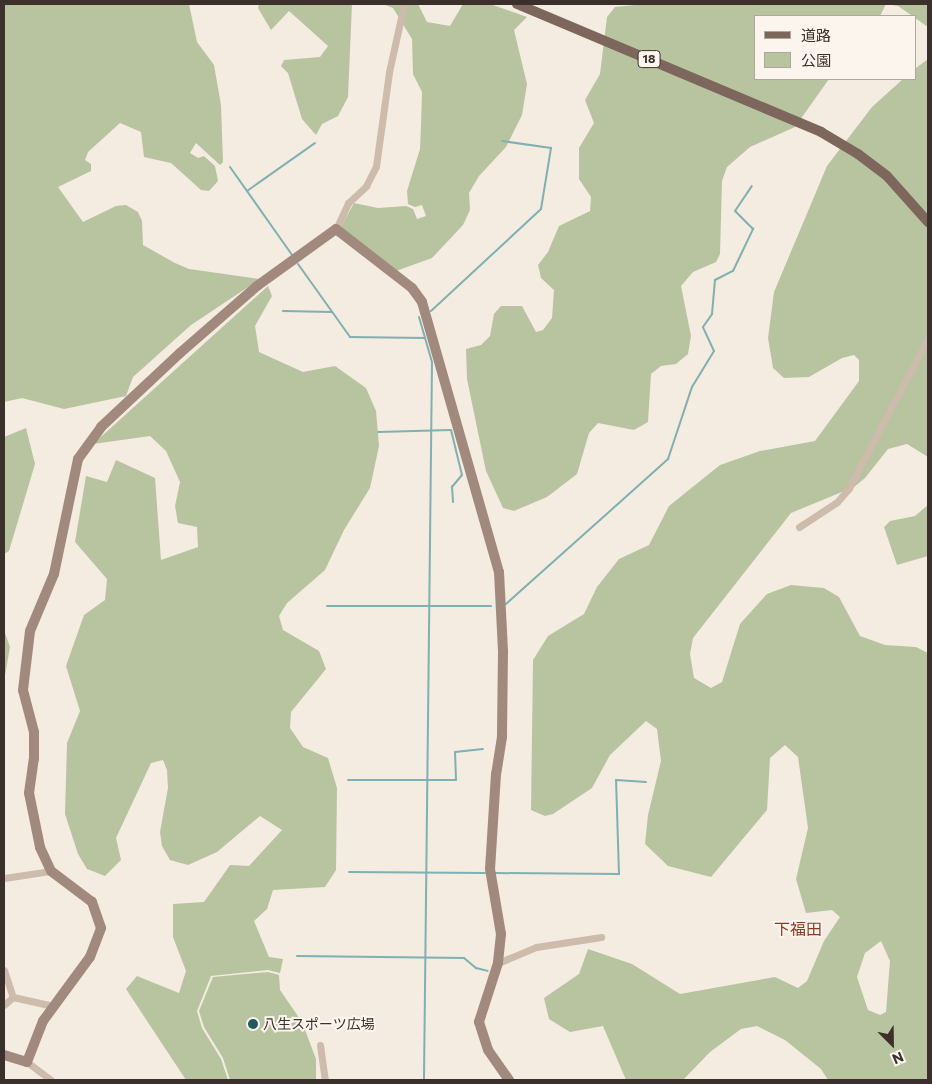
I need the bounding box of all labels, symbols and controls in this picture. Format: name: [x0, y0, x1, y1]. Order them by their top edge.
legend: [754, 15, 917, 80]
text: 道路: [801, 26, 831, 44]
road number: 18: [636, 50, 662, 68]
text: 公園: [801, 51, 831, 69]
district label: 下福田: [774, 919, 822, 939]
place label: 八生スポーツ広場: [263, 1016, 375, 1032]
marker: 八生スポーツ広場: [247, 1018, 259, 1030]
north arrow: [867, 1019, 917, 1069]
text: N: [890, 1048, 906, 1068]

